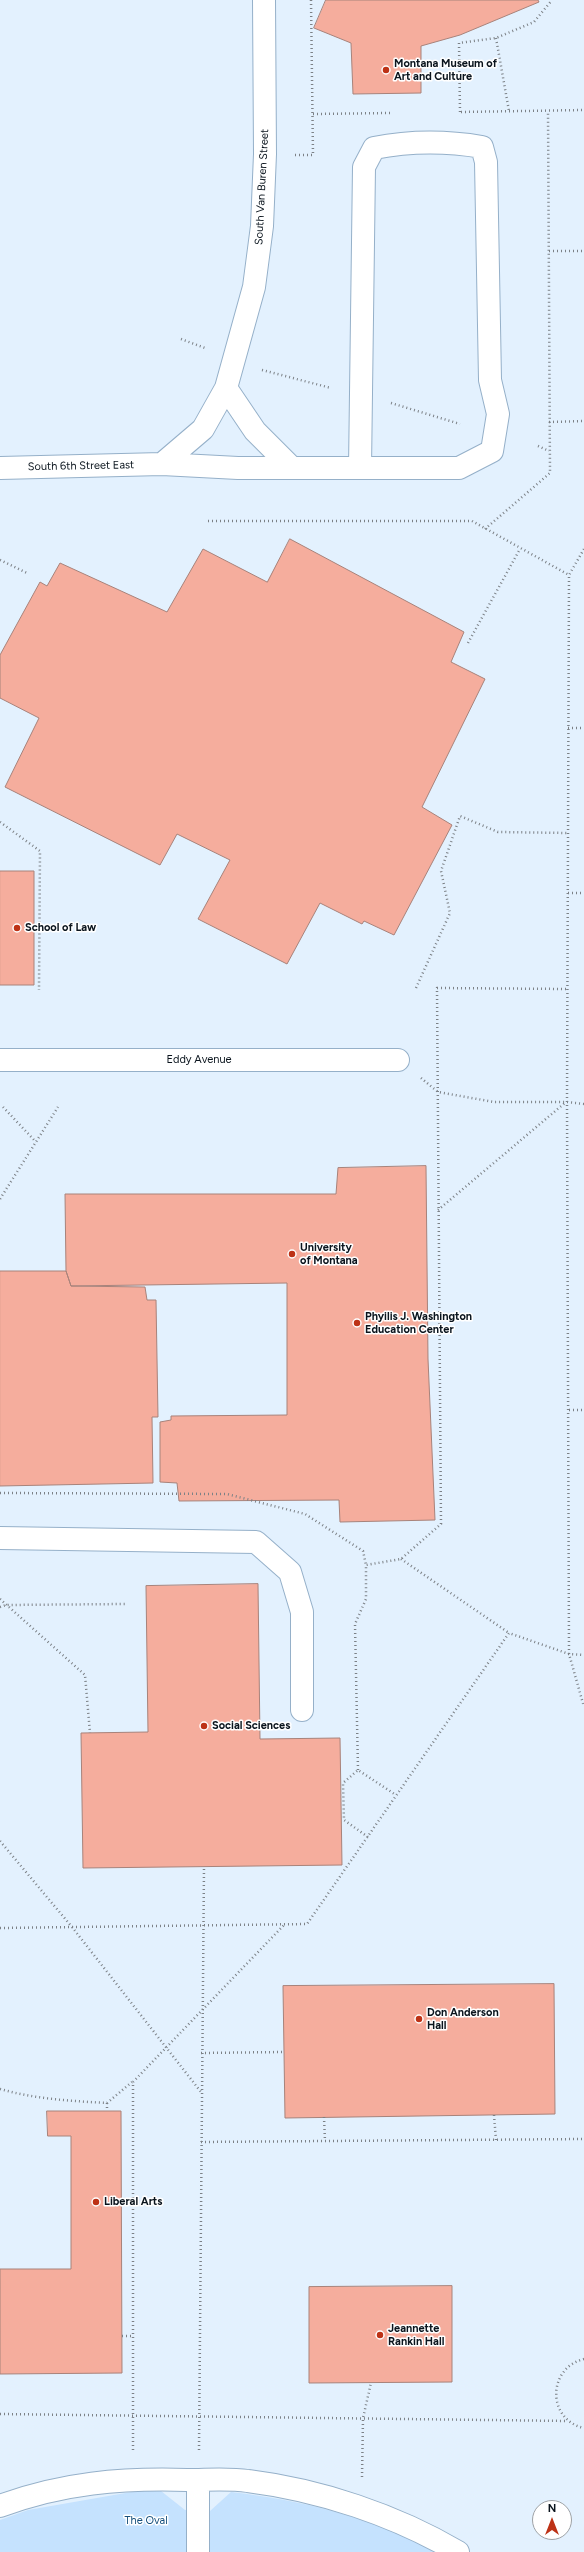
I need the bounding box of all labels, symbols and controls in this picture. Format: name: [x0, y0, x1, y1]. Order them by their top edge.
place label: Montana Museum of Art and Culture: [394, 57, 497, 83]
marker: Montana Museum of Art and Culture: [381, 65, 391, 75]
street label: South Van Buren Street: [252, 129, 272, 245]
street label: South 6th Street East: [28, 458, 134, 474]
place label: School of Law: [25, 921, 96, 935]
marker: School of Law: [12, 923, 22, 933]
street label: Eddy Avenue: [166, 1053, 232, 1067]
place label: University of Montana: [300, 1241, 358, 1267]
marker: University of Montana: [287, 1249, 297, 1259]
place label: Phyilis J. Washington Education Center: [365, 1310, 472, 1336]
marker: Phyilis J. Washington Education Center: [352, 1318, 362, 1328]
place label: Social Sciences: [212, 1719, 290, 1733]
marker: Social Sciences: [199, 1721, 209, 1731]
place label: Don Anderson Hall: [427, 2006, 499, 2032]
marker: Don Anderson Hall: [414, 2014, 424, 2024]
place label: Liberal Arts: [104, 2195, 162, 2209]
marker: Liberal Arts: [91, 2197, 101, 2207]
place label: Jeannette Rankin Hall: [388, 2322, 444, 2348]
marker: Jeannette Rankin Hall: [375, 2330, 385, 2340]
north arrow: [532, 2500, 572, 2540]
text: N: [548, 2502, 556, 2515]
park label: The Oval: [124, 2514, 168, 2528]

